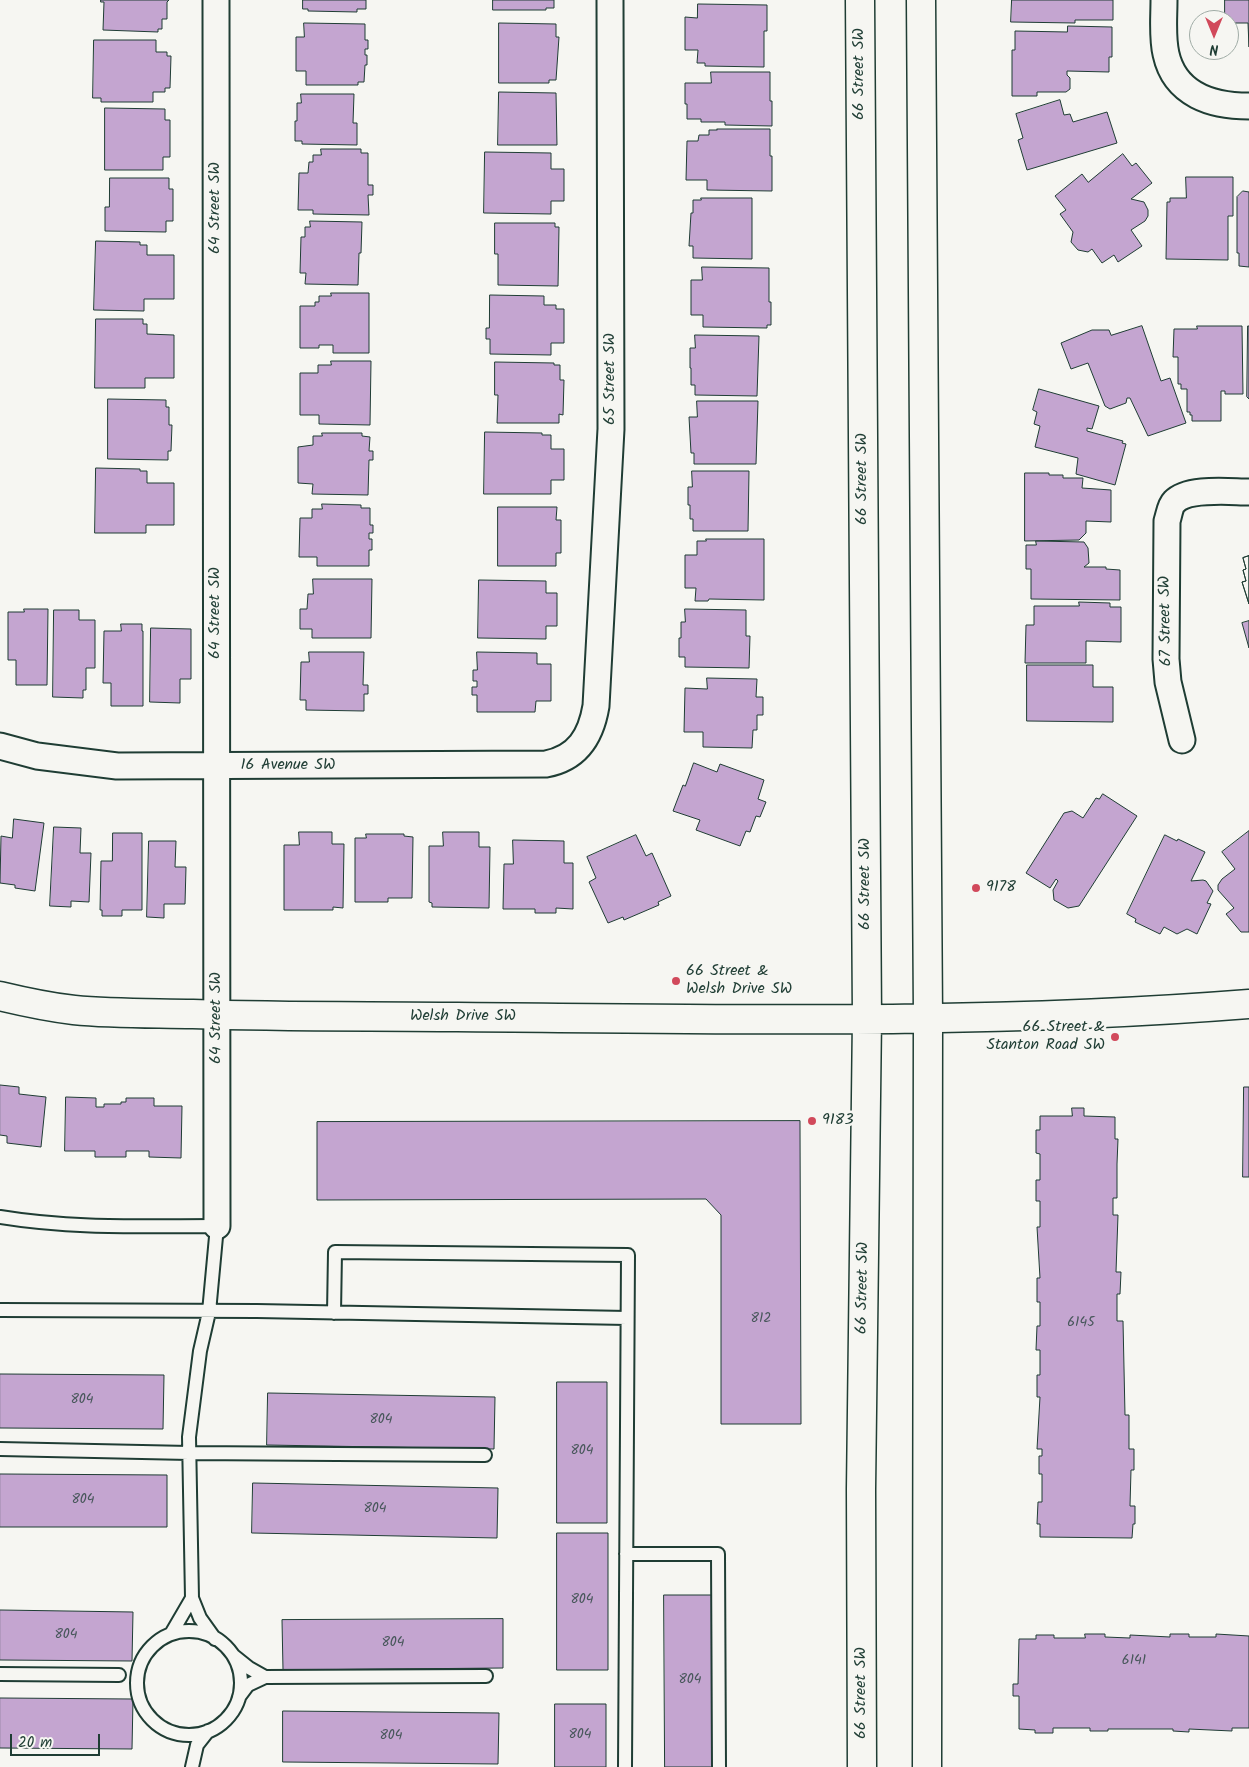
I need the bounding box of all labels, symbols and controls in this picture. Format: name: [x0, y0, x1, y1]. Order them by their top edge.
north arrow: [1189, 10, 1239, 60]
street label: 66 Street SW: [850, 28, 870, 120]
text: N: [1210, 38, 1218, 60]
street label: 64 Street SW: [206, 162, 226, 254]
street label: 65 Street SW: [601, 333, 621, 425]
street label: 66 Street SW: [853, 433, 873, 525]
street label: 64 Street SW: [206, 567, 226, 659]
street label: 67 Street SW: [1157, 575, 1177, 667]
street label: 16 Avenue SW: [241, 756, 335, 776]
street label: 66 Street SW: [856, 838, 876, 930]
place label: 9178: [986, 878, 1016, 898]
marker: 9178: [970, 882, 982, 894]
place label: 66 Street & Welsh Drive SW: [686, 962, 792, 1000]
street label: 64 Street SW: [207, 972, 227, 1064]
marker: 66 Street & Welsh Drive SW: [670, 975, 682, 987]
street label: Welsh Drive SW: [410, 1007, 516, 1027]
place label: 66 Street & Stanton Road SW: [986, 1018, 1105, 1056]
marker: 66 Street & Stanton Road SW: [1109, 1031, 1121, 1043]
place label: 9183: [822, 1111, 854, 1131]
marker: 9183: [806, 1115, 818, 1127]
street label: 66 Street SW: [854, 1242, 874, 1334]
house number: 812: [751, 1312, 771, 1328]
house number: 6145: [1067, 1316, 1095, 1332]
house number: 804: [70, 1393, 94, 1409]
house number: 804: [369, 1413, 393, 1429]
house number: 804: [570, 1444, 594, 1460]
house number: 804: [71, 1493, 95, 1509]
house number: 804: [363, 1502, 387, 1518]
house number: 804: [570, 1593, 594, 1609]
house number: 804: [54, 1628, 78, 1644]
house number: 804: [381, 1636, 405, 1652]
street label: 66 Street SW: [852, 1647, 872, 1739]
house number: 6141: [1122, 1654, 1146, 1670]
house number: 804: [678, 1673, 702, 1689]
scale bar: [12, 1724, 102, 1756]
house number: 804: [568, 1728, 592, 1744]
house number: 804: [379, 1729, 403, 1745]
text: 20 m: [18, 1731, 52, 1755]

